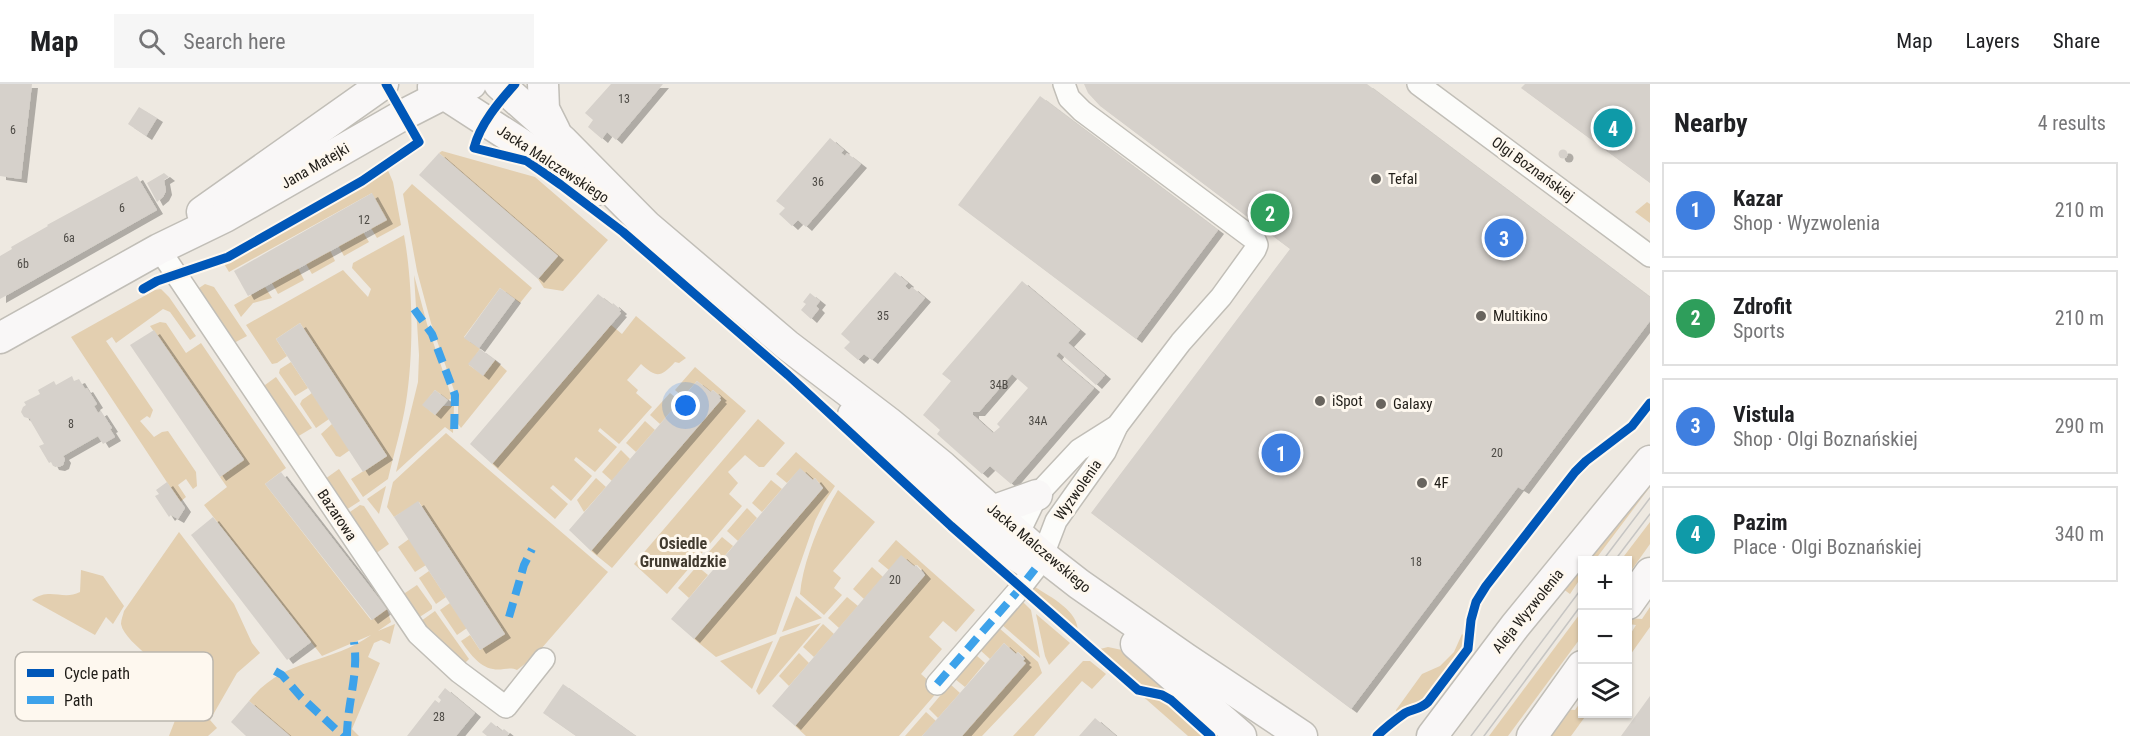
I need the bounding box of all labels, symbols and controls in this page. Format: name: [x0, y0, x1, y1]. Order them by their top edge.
search box: [114, 14, 534, 68]
text: Map: [30, 25, 78, 58]
icon: search: [135, 25, 168, 58]
text: Search here: [183, 29, 286, 54]
text: Map: [1896, 29, 1933, 53]
text: Layers: [1966, 29, 2020, 53]
text: Share: [2053, 29, 2100, 53]
house number: 13: [618, 92, 630, 106]
pin: 4: [1594, 106, 1632, 150]
text: Nearby: [1674, 108, 1748, 138]
text: 4 results: [2038, 111, 2106, 135]
street label: Jacka Malczewskiego: [494, 121, 612, 207]
house number: 6: [10, 123, 16, 137]
street label: Olgi Boznańskiej: [1488, 133, 1578, 205]
street label: Jana Matejki: [278, 139, 352, 193]
place label: Tefal: [1388, 170, 1418, 188]
marker: Tefal: [1369, 172, 1383, 186]
house number: 36: [812, 175, 824, 189]
text: Kazar: [1733, 186, 1783, 211]
pin: 2: [1250, 190, 1290, 236]
text: 1: [1690, 198, 1701, 222]
text: 210 m: [2055, 198, 2104, 222]
house number: 6: [119, 201, 125, 215]
text: Shop · Wyzwolenia: [1733, 211, 1880, 235]
house number: 12: [358, 213, 370, 227]
pin: 3: [1484, 216, 1524, 260]
house number: 6a: [63, 231, 75, 245]
house number: 6b: [17, 257, 29, 271]
text: Zdrofit: [1733, 294, 1792, 319]
text: 2: [1690, 306, 1701, 330]
text: 210 m: [2055, 306, 2104, 330]
place label: Multikino: [1493, 307, 1548, 325]
house number: 35: [877, 309, 889, 323]
marker: Multikino: [1474, 309, 1488, 323]
text: Sports: [1733, 319, 1785, 343]
house number: 34B: [990, 378, 1008, 392]
your location: [671, 391, 700, 420]
place label: iSpot: [1332, 392, 1363, 410]
marker: iSpot: [1313, 394, 1327, 408]
place label: Galaxy: [1393, 395, 1433, 413]
marker: Galaxy: [1374, 397, 1388, 411]
text: Vistula: [1733, 402, 1795, 427]
house number: 34A: [1029, 414, 1047, 428]
text: 3: [1690, 414, 1701, 438]
text: 290 m: [2055, 414, 2104, 438]
house number: 8: [68, 417, 74, 431]
text: Shop · Olgi Boznańskiej: [1733, 427, 1918, 451]
pin: 1: [1262, 430, 1300, 476]
house number: 20: [1491, 446, 1503, 460]
street label: Wyzwolenia: [1051, 456, 1105, 524]
place label: 4F: [1434, 474, 1449, 492]
marker: 4F: [1415, 476, 1429, 490]
street label: Bazarowa: [313, 486, 361, 544]
street label: Jacka Malczewskiego: [983, 499, 1095, 597]
text: Pazim: [1733, 510, 1788, 535]
text: 4: [1690, 522, 1701, 546]
text: 340 m: [2055, 522, 2104, 546]
district label: Osiedle Grunwaldzkie: [640, 534, 727, 571]
text: Place · Olgi Boznańskiej: [1733, 535, 1922, 559]
house number: 18: [1410, 555, 1422, 569]
map controls: [1578, 556, 1632, 718]
button: +: [1578, 556, 1632, 610]
street label: Aleja Wyzwolenia: [1489, 565, 1567, 657]
house number: 20: [889, 573, 901, 587]
button: −: [1578, 610, 1632, 664]
legend: [15, 652, 213, 721]
text: Cycle path: [64, 664, 130, 683]
button: layers: [1578, 664, 1632, 718]
text: Path: [64, 691, 93, 710]
house number: 28: [433, 710, 445, 724]

